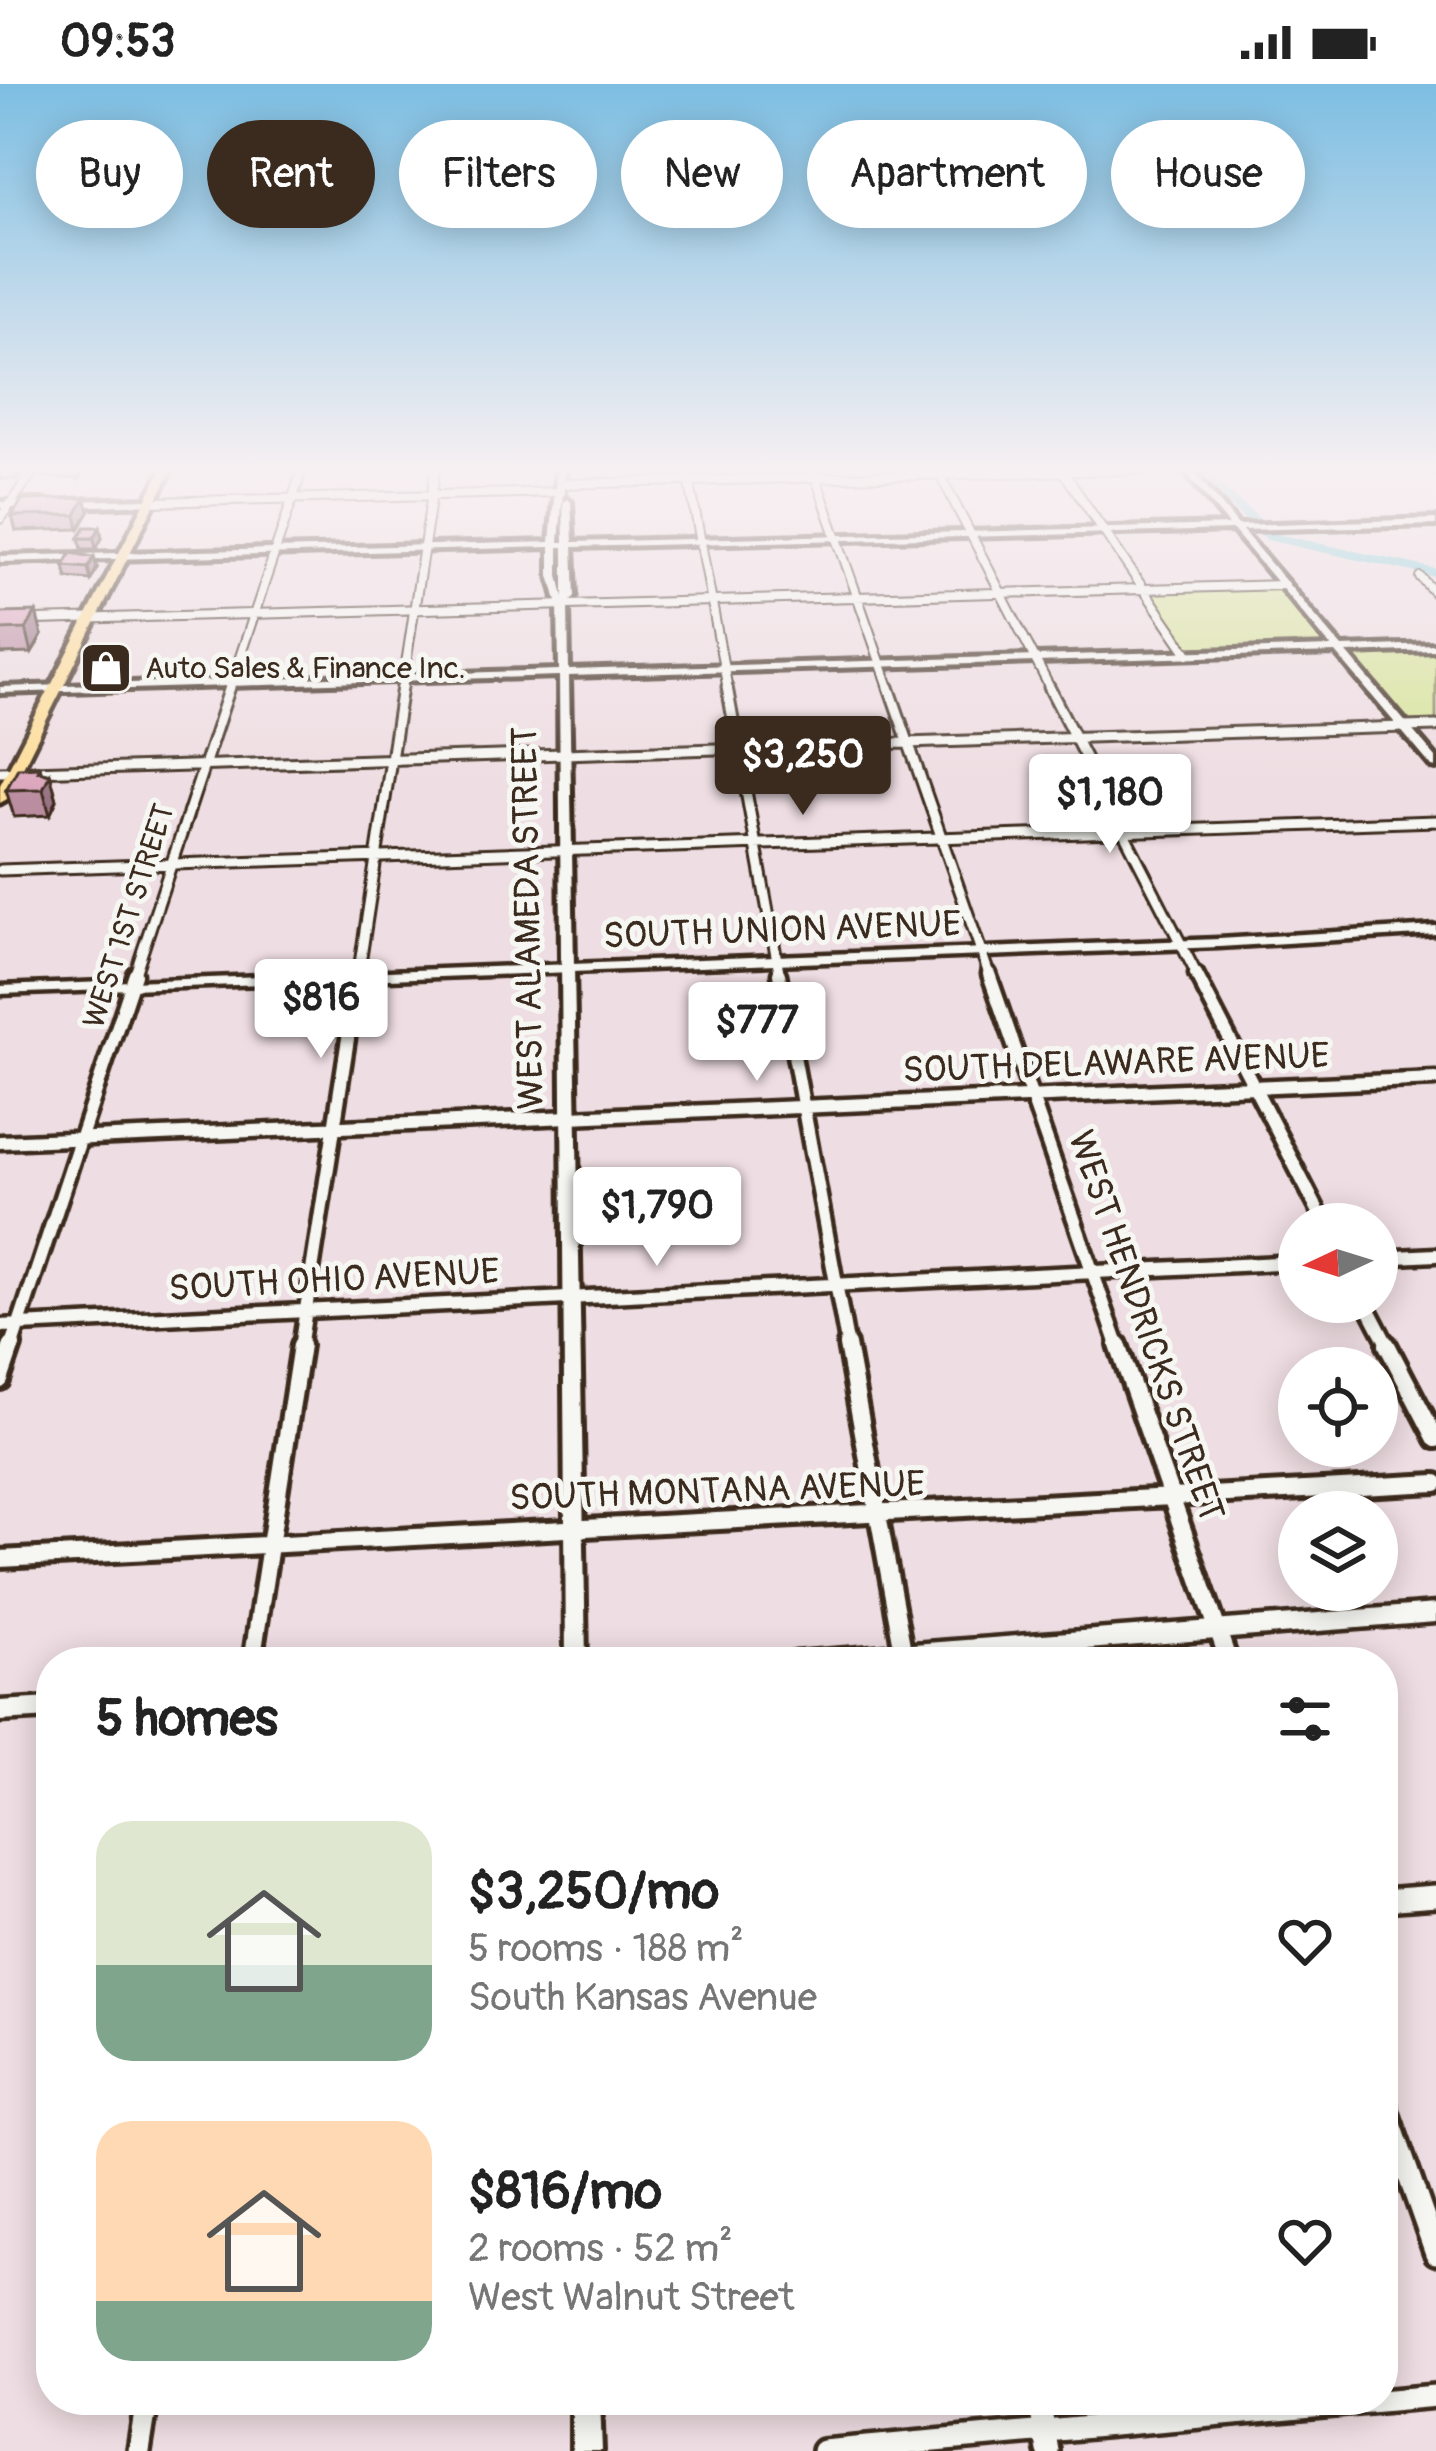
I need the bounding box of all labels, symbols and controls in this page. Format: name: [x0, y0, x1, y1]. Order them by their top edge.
text: 09:53: [60, 14, 175, 70]
chip: Buy: [36, 120, 183, 228]
chip: Rent: [207, 120, 375, 228]
chip: Filters: [399, 120, 597, 228]
chip: New: [621, 120, 783, 228]
chip: Apartment: [807, 120, 1087, 228]
chip: House: [1111, 120, 1305, 228]
shop icon: Auto Sales & Finance Inc.: [78, 640, 134, 696]
place label: Auto Sales & Finance Inc.: [145, 650, 466, 687]
pin: $3,250: [705, 716, 901, 818]
street label: WEST ALAMEDA STREET: [502, 726, 554, 1110]
text: $3,250: [742, 730, 864, 779]
pin: $1,180: [1012, 754, 1208, 856]
text: $1,180: [1056, 768, 1164, 817]
street label: WEST 1ST STREET: [75, 799, 183, 1033]
street label: SOUTH UNION AVENUE: [602, 901, 962, 959]
pin: $816: [250, 959, 392, 1061]
text: $816: [282, 973, 360, 1022]
pin: $777: [686, 982, 828, 1084]
text: $777: [715, 996, 799, 1045]
street label: SOUTH DELAWARE AVENUE: [902, 1033, 1330, 1093]
street label: WEST HENDRICKS STREET: [1058, 1125, 1234, 1527]
pin: $1,790: [559, 1167, 755, 1269]
text: $1,790: [600, 1181, 714, 1230]
north arrow: [1278, 1203, 1398, 1323]
map controls: [1278, 1203, 1398, 1611]
street label: SOUTH OHIO AVENUE: [167, 1249, 501, 1311]
button: locate: [1278, 1347, 1398, 1467]
street label: SOUTH MONTANA AVENUE: [508, 1461, 926, 1521]
button: layers: [1278, 1491, 1398, 1611]
icon: filters: [1272, 1686, 1338, 1752]
text: 5 homes: [96, 1687, 278, 1751]
text: $3,250/mo: [468, 1860, 719, 1924]
icon: home: [192, 1869, 336, 2013]
icon: heart: [1272, 1908, 1338, 1974]
text: 5 rooms · 188 m²: [468, 1924, 744, 1973]
text: South Kansas Avenue: [468, 1973, 817, 2022]
text: $816/mo: [468, 2160, 662, 2224]
icon: home: [192, 2169, 336, 2313]
icon: heart: [1272, 2208, 1338, 2274]
text: 2 rooms · 52 m²: [468, 2224, 733, 2273]
text: West Walnut Street: [468, 2273, 795, 2322]

